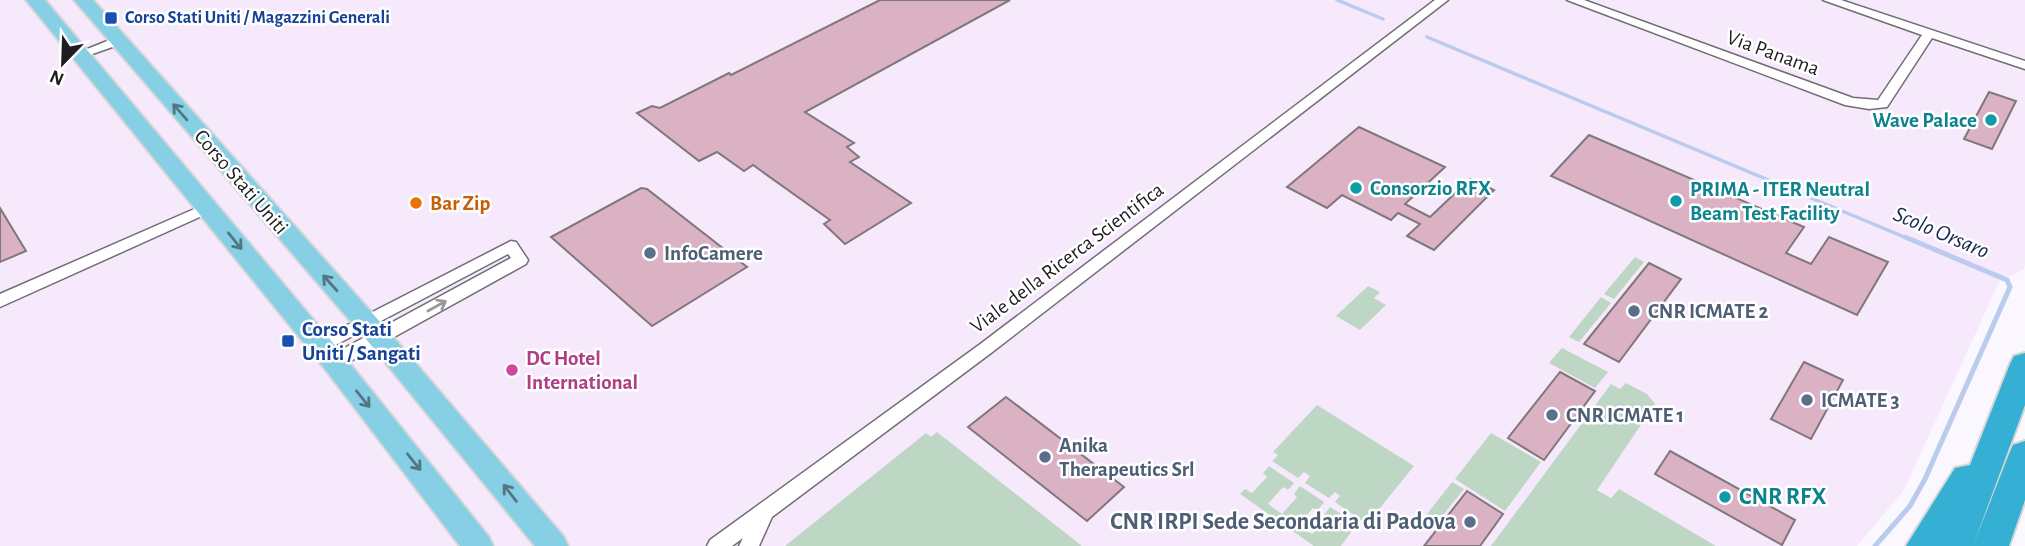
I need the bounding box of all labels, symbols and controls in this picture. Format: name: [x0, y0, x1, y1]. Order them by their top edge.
place label: Corso Stati Uniti / Magazzini Generali: [125, 9, 390, 27]
marker: Corso Stati Uniti / Magazzini Generali: [103, 10, 119, 26]
street label: Via Panama: [1724, 27, 1822, 80]
north arrow: [28, 28, 98, 98]
text: N: [47, 66, 67, 89]
one-way arrow: [172, 103, 188, 121]
place label: Wave Palace: [1872, 110, 1977, 131]
marker: Wave Palace: [1983, 112, 1999, 128]
street label: Corso Stati Uniti: [190, 126, 292, 238]
place label: Consorzio RFX: [1370, 178, 1491, 199]
street label: Viale della Ricerca Scientifica: [967, 179, 1168, 337]
place label: PRIMA - ITER Neutral Beam Test Facility: [1690, 179, 1870, 224]
marker: Consorzio RFX: [1348, 180, 1364, 196]
place label: Bar Zip: [430, 193, 490, 214]
marker: PRIMA - ITER Neutral Beam Test Facility: [1668, 193, 1684, 209]
marker: Bar Zip: [408, 195, 424, 211]
water label: Scolo Orsaro: [1890, 203, 1992, 263]
one-way arrow: [227, 232, 243, 250]
place label: InfoCamere: [664, 243, 763, 264]
marker: InfoCamere: [642, 245, 658, 261]
one-way arrow: [322, 275, 339, 292]
one-way arrow: [426, 299, 447, 312]
place label: CNR ICMATE 2: [1648, 301, 1768, 322]
marker: CNR ICMATE 2: [1626, 303, 1642, 319]
place label: Corso Stati Uniti / Sangati: [302, 319, 421, 364]
marker: Corso Stati Uniti / Sangati: [280, 333, 296, 349]
place label: DC Hotel International: [526, 348, 638, 393]
marker: DC Hotel International: [504, 362, 520, 378]
one-way arrow: [355, 389, 370, 408]
place label: ICMATE 3: [1821, 390, 1900, 411]
marker: ICMATE 3: [1799, 392, 1815, 408]
place label: CNR ICMATE 1: [1566, 405, 1684, 426]
marker: CNR ICMATE 1: [1544, 407, 1560, 423]
place label: Anika Therapeutics Srl: [1059, 435, 1195, 480]
marker: Anika Therapeutics Srl: [1037, 449, 1053, 465]
one-way arrow: [406, 452, 421, 470]
one-way arrow: [503, 484, 518, 502]
place label: CNR RFX: [1739, 485, 1827, 509]
marker: CNR RFX: [1717, 489, 1733, 505]
place label: CNR IRPI Sede Secondaria di Padova: [1110, 510, 1456, 534]
marker: CNR IRPI Sede Secondaria di Padova: [1462, 514, 1478, 530]

